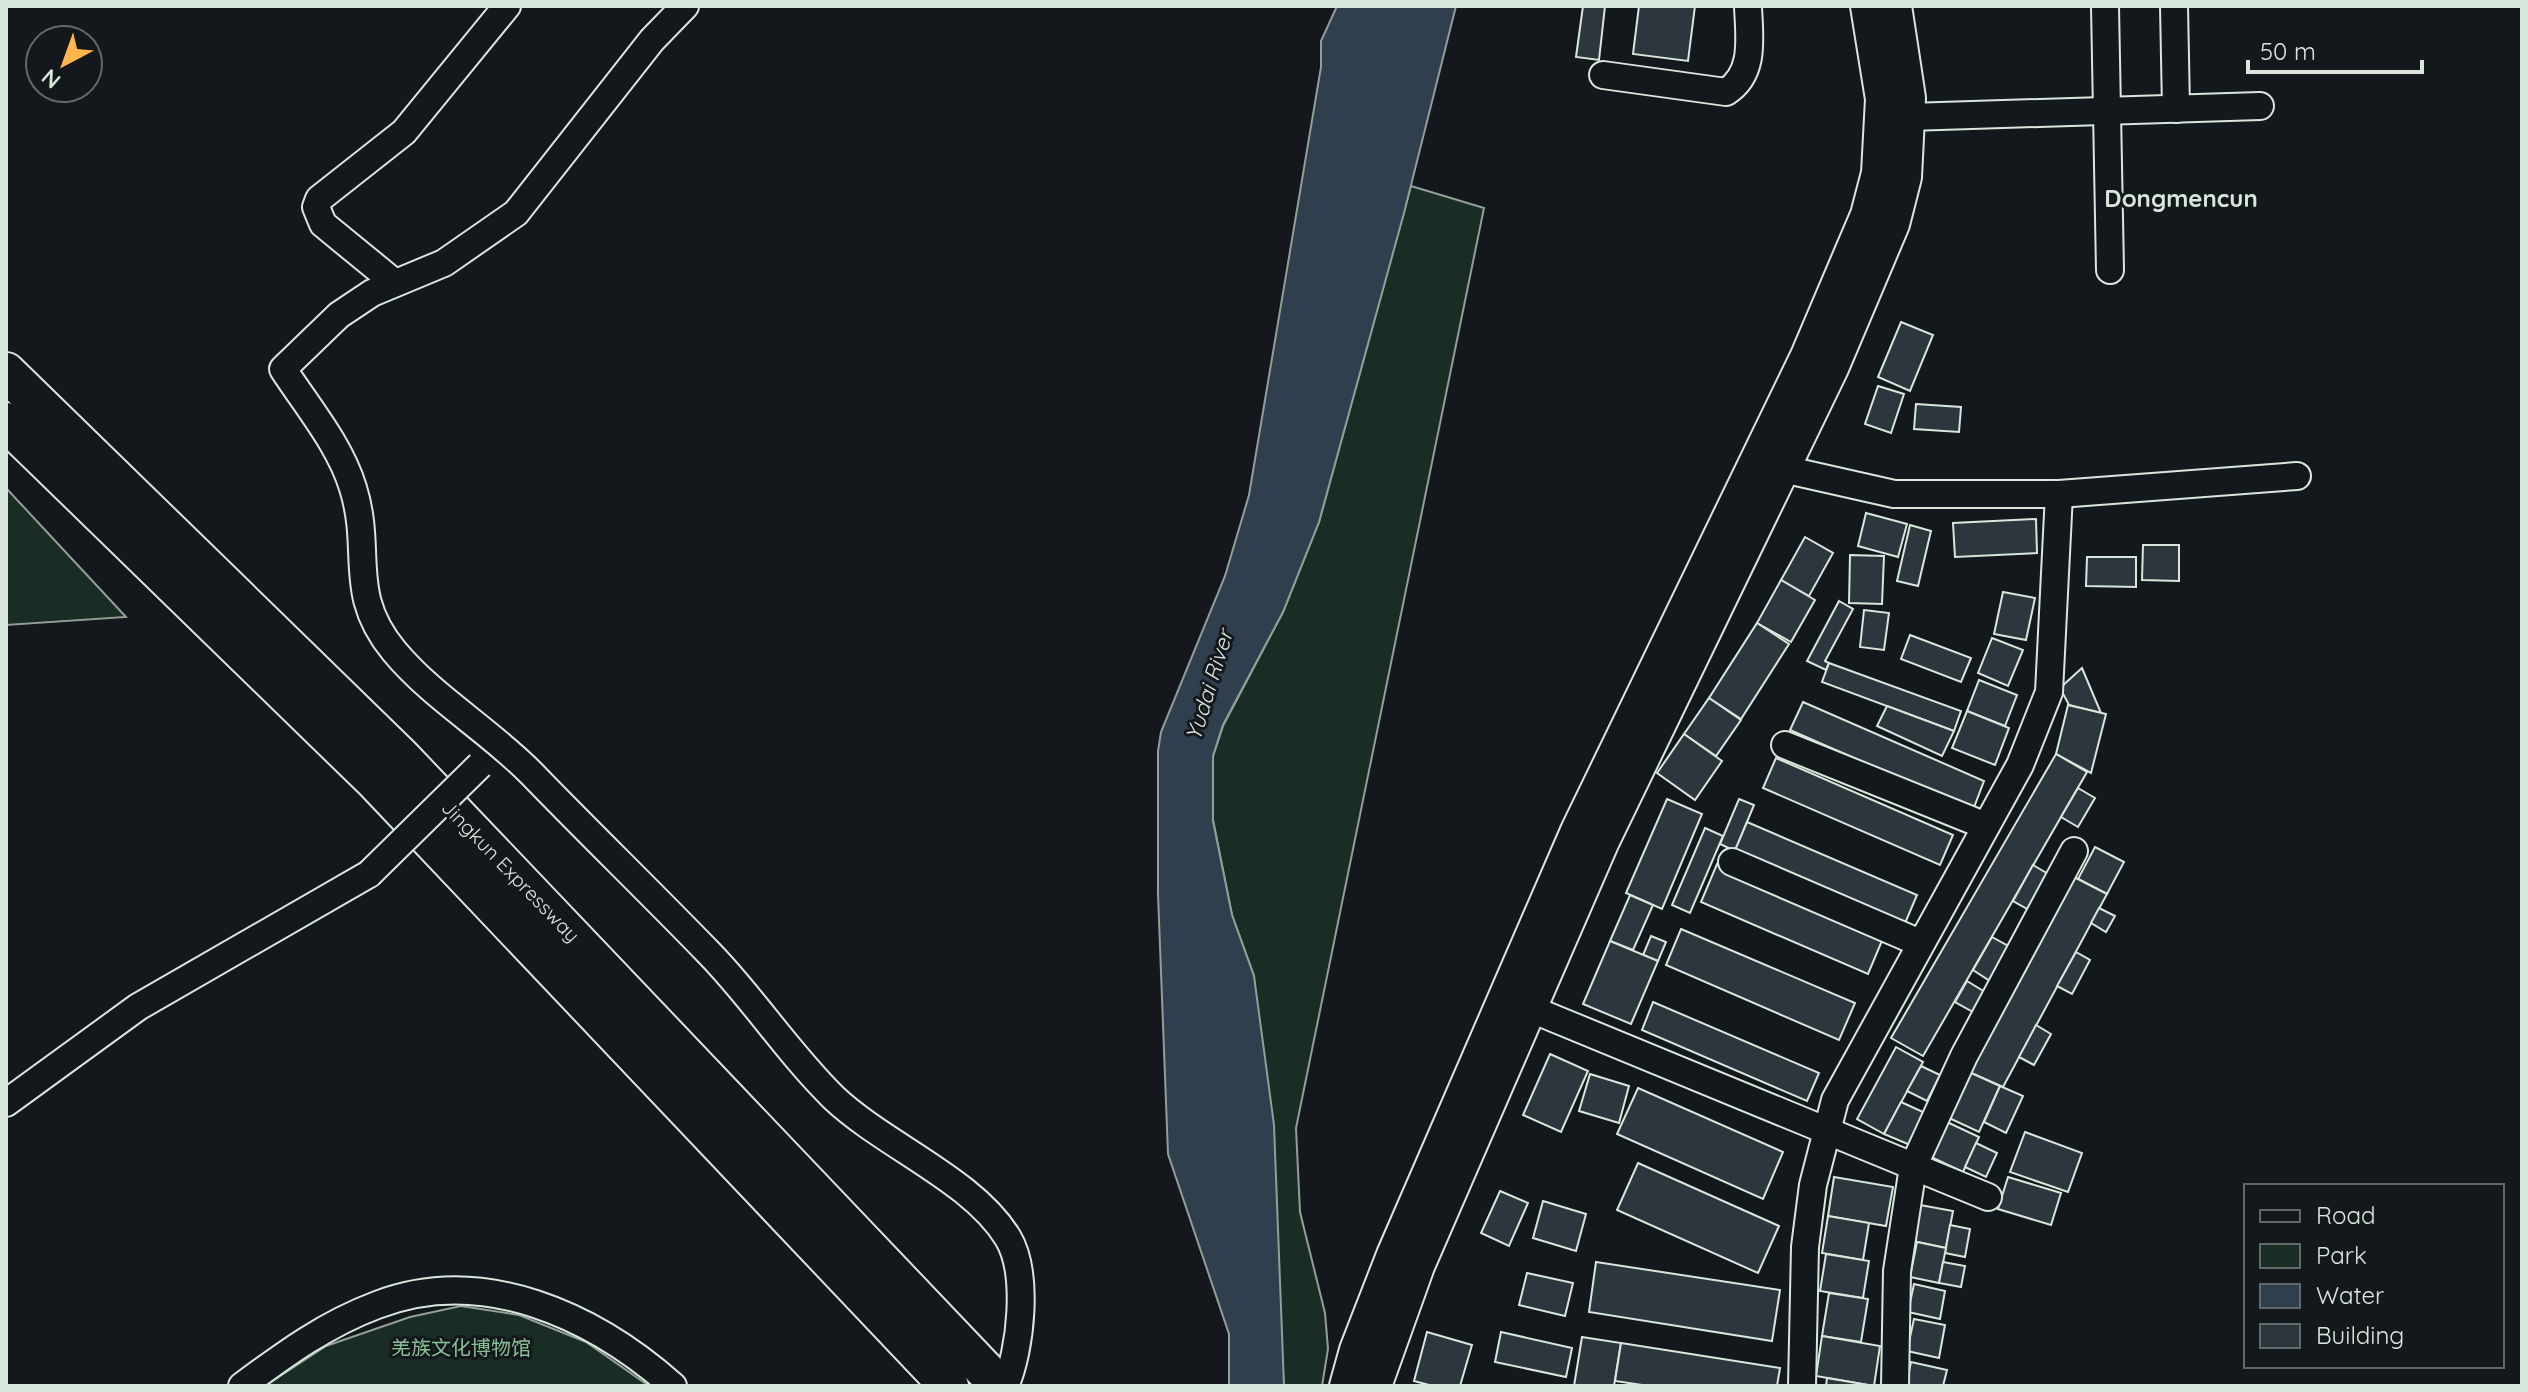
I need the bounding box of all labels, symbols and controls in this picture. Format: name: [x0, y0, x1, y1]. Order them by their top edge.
north arrow: [24, 24, 104, 104]
scale bar: [2248, 24, 2422, 74]
text: 50 m: [2260, 36, 2316, 66]
text: N: [36, 63, 66, 95]
district label: Dongmencun: [2104, 183, 2258, 213]
water label: Yudai River: [1179, 624, 1240, 743]
street label: Jingkun Expressway: [437, 795, 585, 947]
legend: [2244, 1184, 2504, 1368]
text: Road: [2316, 1200, 2376, 1230]
text: Park: [2316, 1240, 2367, 1270]
text: Water: [2316, 1280, 2384, 1310]
text: Building: [2316, 1320, 2404, 1350]
park label: 羌族文化博物馆: [391, 1335, 531, 1360]

